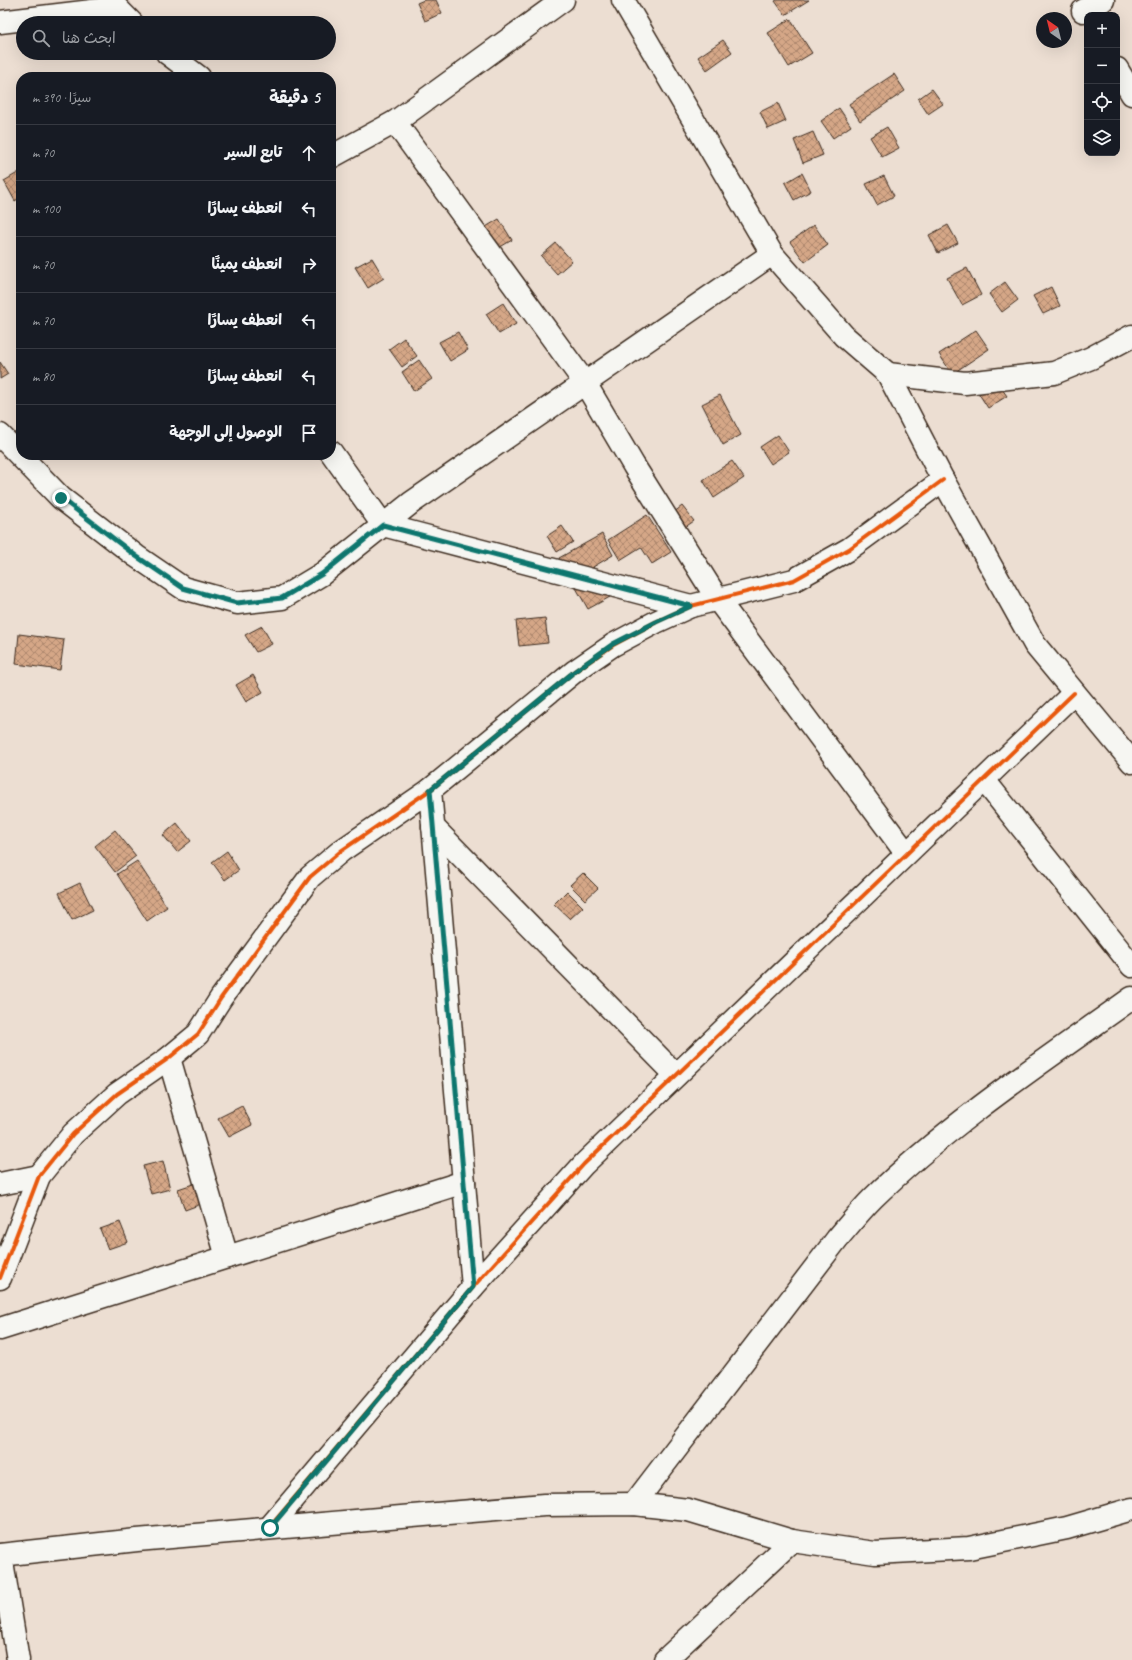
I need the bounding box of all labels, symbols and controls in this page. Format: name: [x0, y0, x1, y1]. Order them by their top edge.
north arrow: [1036, 12, 1072, 48]
map controls: [1084, 12, 1120, 156]
button: +: [1084, 12, 1120, 48]
search box: [16, 16, 336, 60]
icon: search: [30, 27, 52, 49]
text: ابحث هنا: [62, 29, 116, 48]
button: −: [1084, 48, 1120, 84]
button: locate: [1084, 84, 1120, 120]
text: 5 دقيقة: [269, 87, 320, 108]
text: سيرًا · 390 m: [32, 90, 91, 106]
button: layers: [1084, 120, 1120, 156]
icon: ahead: [298, 142, 320, 164]
text: تابع السير: [225, 143, 282, 162]
text: 70 m: [32, 145, 54, 161]
icon: left: [298, 198, 320, 220]
text: انعطف يسارًا: [207, 199, 282, 218]
text: 100 m: [32, 201, 60, 217]
icon: right: [298, 254, 320, 276]
text: انعطف يمينًا: [211, 255, 282, 274]
text: 70 m: [32, 257, 54, 273]
icon: left: [298, 310, 320, 332]
text: انعطف يسارًا: [207, 311, 282, 330]
text: 70 m: [32, 313, 54, 329]
icon: left: [298, 366, 320, 388]
text: انعطف يسارًا: [207, 367, 282, 386]
text: 80 m: [32, 369, 54, 385]
icon: arrive: [298, 422, 320, 444]
text: الوصول إلى الوجهة: [169, 423, 282, 442]
route end: [52, 489, 70, 507]
route start: [261, 1519, 279, 1537]

